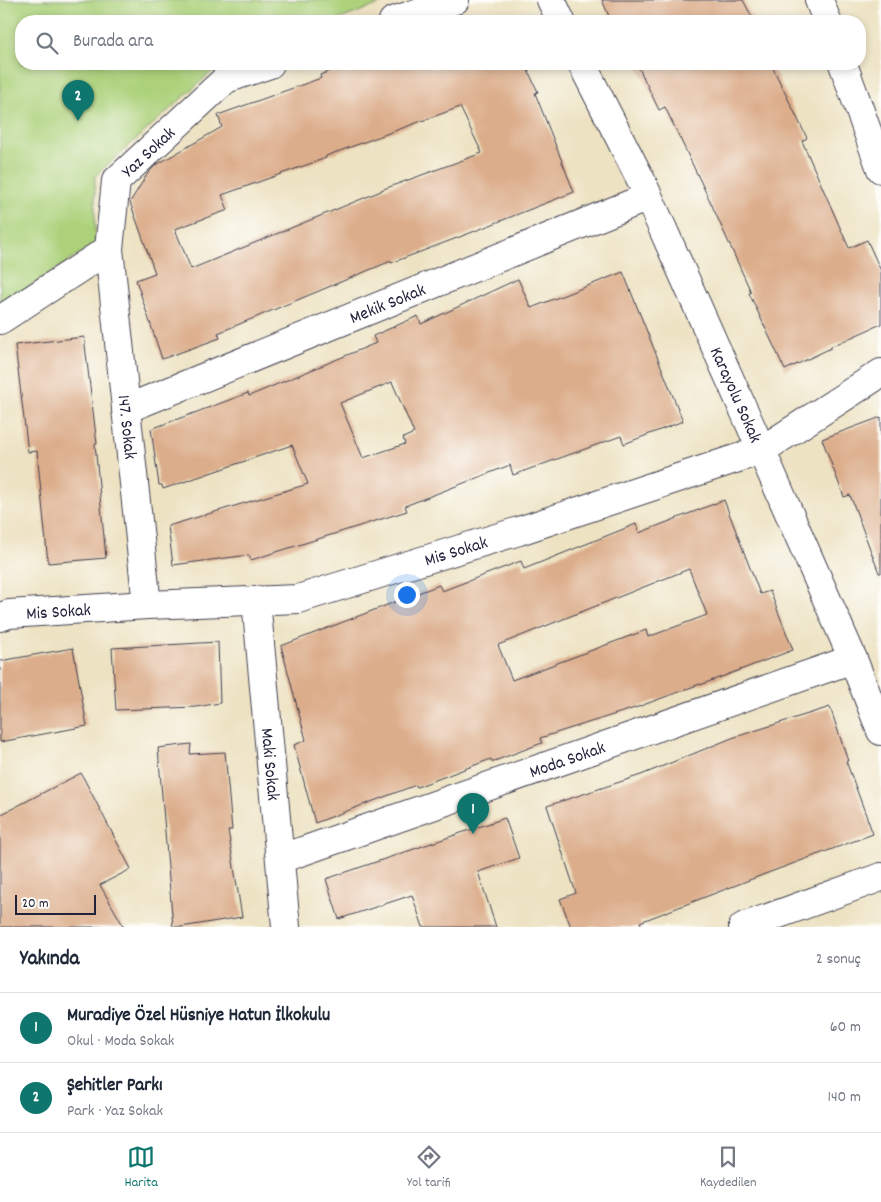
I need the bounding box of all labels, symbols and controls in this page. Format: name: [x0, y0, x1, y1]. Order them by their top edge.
search box: [15, 15, 866, 70]
icon: search: [33, 29, 61, 57]
text: Burada ara: [73, 29, 153, 56]
pin: 2: [62, 80, 94, 121]
street label: Yaz Sokak: [117, 122, 182, 185]
street label: Mekik Sokak: [347, 279, 430, 332]
street label: Karayolu Sokak: [702, 344, 767, 447]
street label: 147. Sokak: [110, 394, 141, 461]
street label: Mis Sokak: [422, 531, 491, 574]
your location: [394, 582, 420, 608]
street label: Mis Sokak: [25, 599, 92, 628]
street label: Maki Sokak: [253, 727, 284, 802]
street label: Moda Sokak: [527, 736, 609, 786]
pin: 1: [457, 793, 489, 834]
scale bar: [15, 892, 96, 915]
text: 20 m: [22, 894, 49, 914]
text: Yakında: [20, 945, 79, 975]
text: 2 sonuç: [816, 948, 861, 971]
text: Muradiye Özel Hüsniye Hatun İlkokulu: [67, 1003, 330, 1030]
text: 1: [34, 1016, 38, 1039]
text: 60 m: [830, 1016, 861, 1039]
text: Okul · Moda Sokak: [67, 1030, 174, 1053]
text: Şehitler Parkı: [67, 1073, 163, 1100]
text: 2: [33, 1086, 40, 1109]
text: 140 m: [827, 1086, 861, 1109]
text: Park · Yaz Sokak: [67, 1100, 163, 1123]
tab: Harita: [125, 1143, 158, 1193]
tab: Yol tarifi: [407, 1143, 451, 1193]
tab: Kaydedilen: [700, 1143, 756, 1193]

